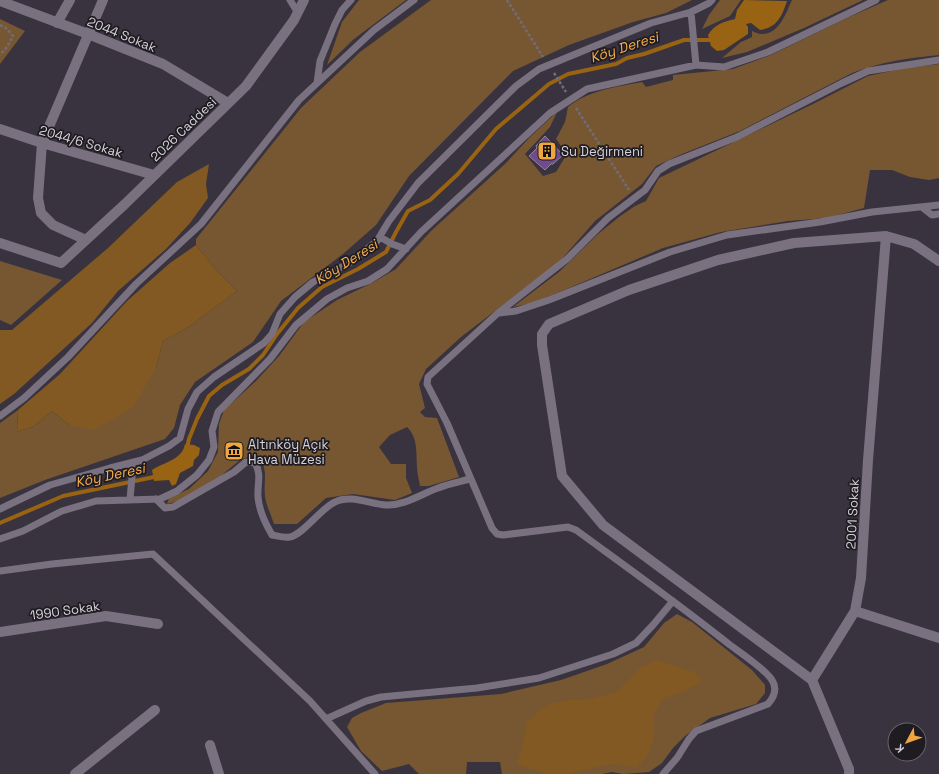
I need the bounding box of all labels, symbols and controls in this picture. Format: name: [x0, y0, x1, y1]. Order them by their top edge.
street label: 2044 Sokak: [85, 13, 159, 56]
water label: Köy Deresi: [588, 27, 662, 66]
street label: 2026 Caddesi: [147, 94, 220, 165]
street label: 2044/6 Sokak: [37, 121, 124, 161]
building icon: Su Değirmeni: [536, 140, 558, 162]
place label: Su Değirmeni: [561, 143, 643, 160]
water label: Köy Deresi: [311, 235, 382, 288]
place label: Altınköy Açık Hava Müzesi: [248, 436, 328, 468]
museum icon: Altınköy Açık Hava Müzesi: [223, 440, 245, 462]
water label: Köy Deresi: [74, 459, 148, 491]
street label: 2001 Sokak: [842, 478, 863, 550]
street label: 1990 Sokak: [29, 597, 101, 624]
north arrow: [887, 722, 927, 762]
text: K: [892, 741, 907, 756]

